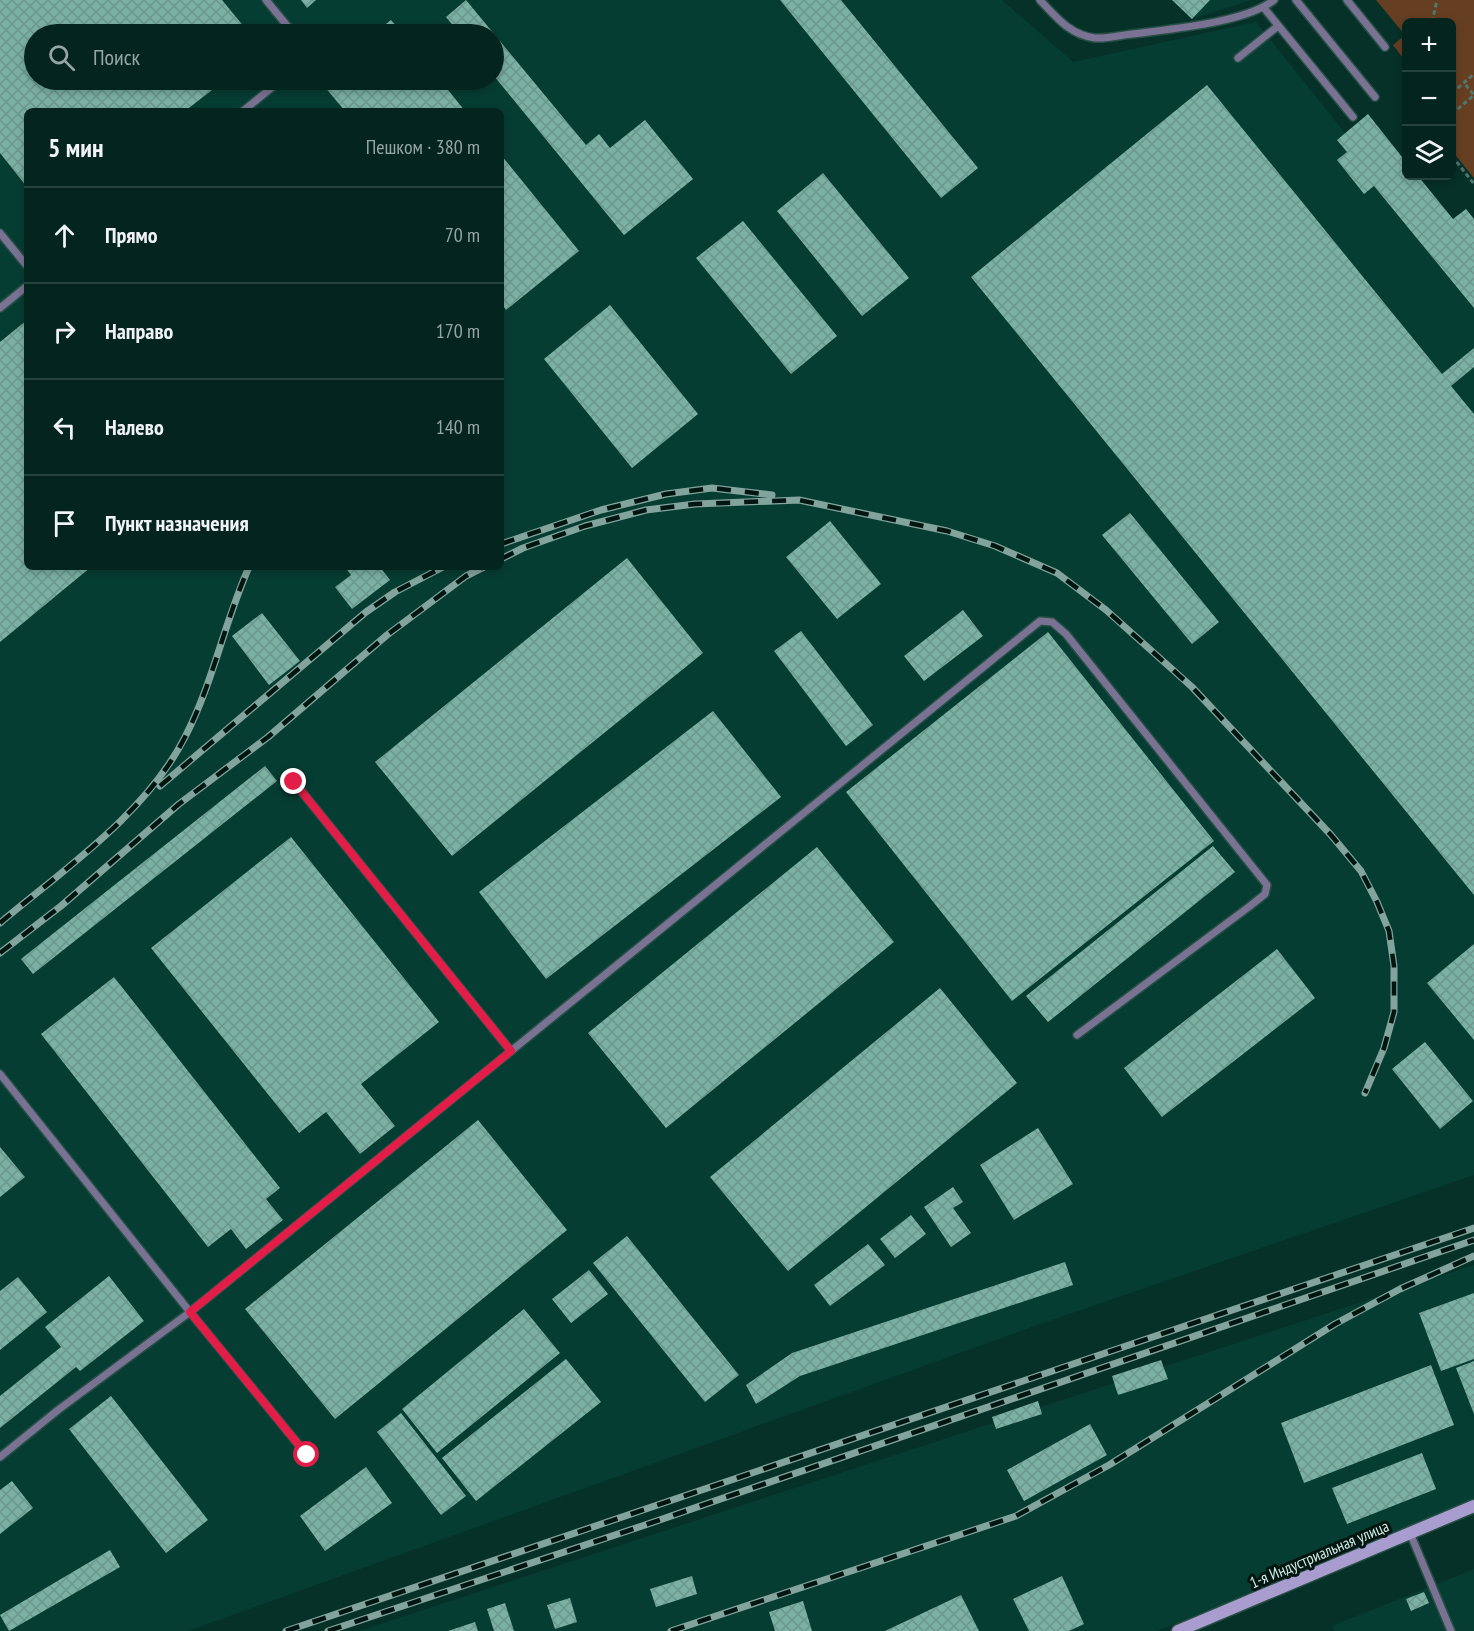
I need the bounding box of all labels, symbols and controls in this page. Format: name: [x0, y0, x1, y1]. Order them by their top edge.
map controls: [1402, 18, 1456, 180]
button: +: [1402, 18, 1456, 72]
search box: [24, 24, 504, 90]
icon: search: [45, 41, 78, 74]
text: Поиск: [93, 43, 140, 71]
button: −: [1402, 72, 1456, 126]
button: layers: [1402, 126, 1456, 180]
text: 5 мин: [48, 131, 103, 164]
text: Пешком · 380 m: [366, 134, 480, 160]
icon: ahead: [48, 219, 81, 252]
text: Прямо: [105, 221, 158, 249]
text: 70 m: [445, 222, 480, 248]
icon: right: [48, 315, 81, 348]
text: Направо: [105, 317, 173, 345]
text: 170 m: [436, 318, 480, 344]
icon: left: [48, 411, 81, 444]
text: Налево: [105, 413, 164, 441]
text: 140 m: [436, 414, 480, 440]
icon: arrive: [48, 507, 81, 540]
text: Пункт назначения: [105, 509, 249, 537]
route end: [280, 768, 306, 794]
route start: [293, 1441, 319, 1467]
street label: 1-я Индустриальная улица: [1246, 1516, 1392, 1592]

